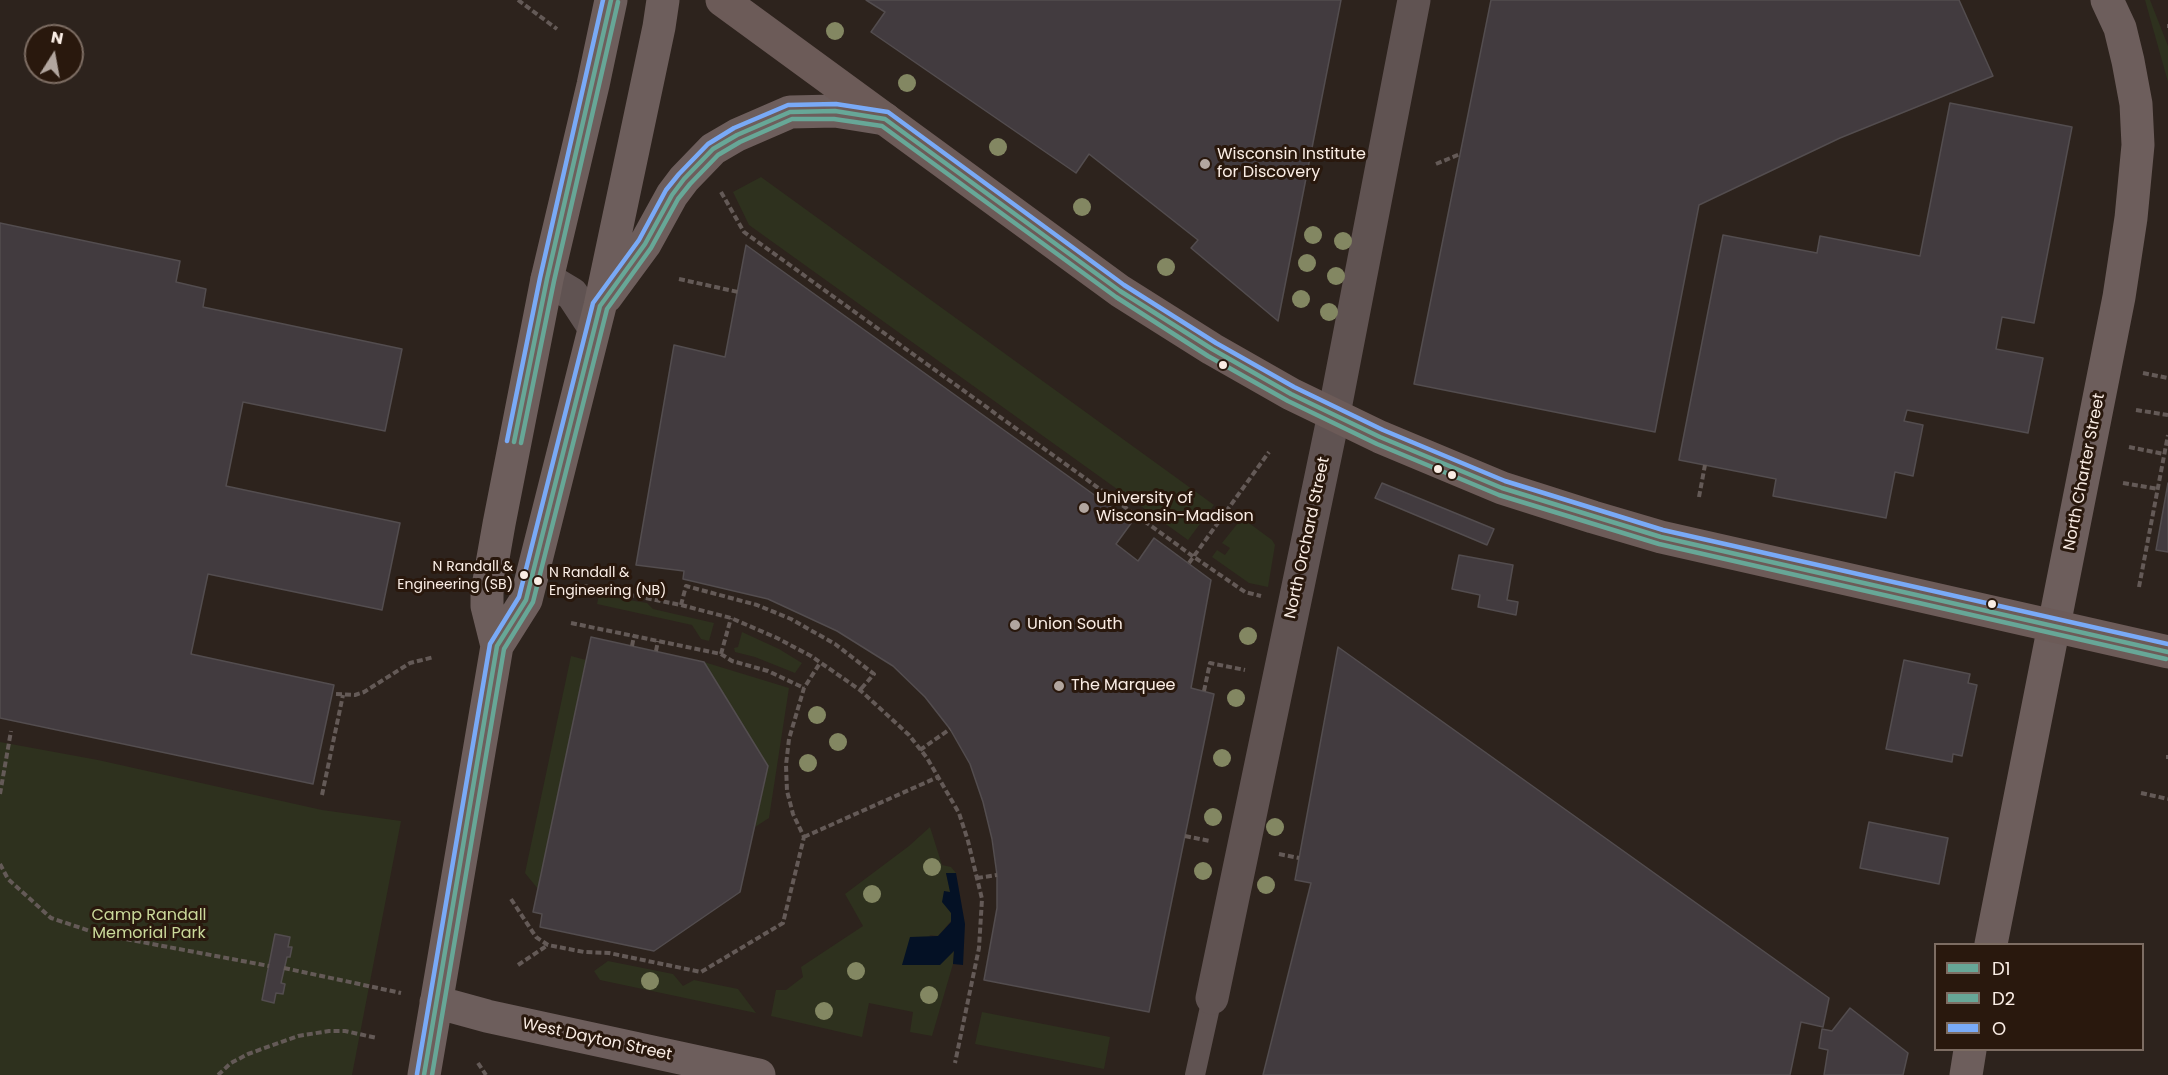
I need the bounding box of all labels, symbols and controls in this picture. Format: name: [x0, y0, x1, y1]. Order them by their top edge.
north arrow: [24, 24, 84, 84]
text: N: [49, 25, 65, 50]
place label: Wisconsin Institute for Discovery: [1217, 145, 1366, 183]
marker: Wisconsin Institute for Discovery: [1198, 157, 1212, 171]
unlabelled marker: [1217, 359, 1229, 371]
street label: North Charter Street: [2060, 392, 2110, 552]
street label: North Orchard Street: [1281, 455, 1335, 621]
unlabelled marker: [1432, 463, 1444, 475]
unlabelled marker: [1446, 469, 1458, 481]
place label: University of Wisconsin-Madison: [1096, 489, 1254, 527]
marker: University of Wisconsin-Madison: [1077, 501, 1091, 515]
place label: N Randall & Engineering (SB): [397, 559, 513, 592]
place label: N Randall & Engineering (NB): [549, 565, 666, 598]
marker: N Randall & Engineering (SB): [518, 569, 530, 581]
marker: N Randall & Engineering (NB): [532, 575, 544, 587]
unlabelled marker: [1986, 598, 1998, 610]
place label: Union South: [1027, 615, 1123, 635]
marker: Union South: [1008, 618, 1022, 632]
place label: The Marquee: [1071, 676, 1176, 696]
marker: The Marquee: [1052, 679, 1066, 693]
park label: Camp Randall Memorial Park: [91, 906, 207, 944]
legend: [1934, 943, 2144, 1051]
text: D1: [1992, 956, 2011, 981]
text: D2: [1992, 986, 2015, 1011]
street label: West Dayton Street: [520, 1015, 674, 1065]
text: O: [1992, 1016, 2006, 1041]

